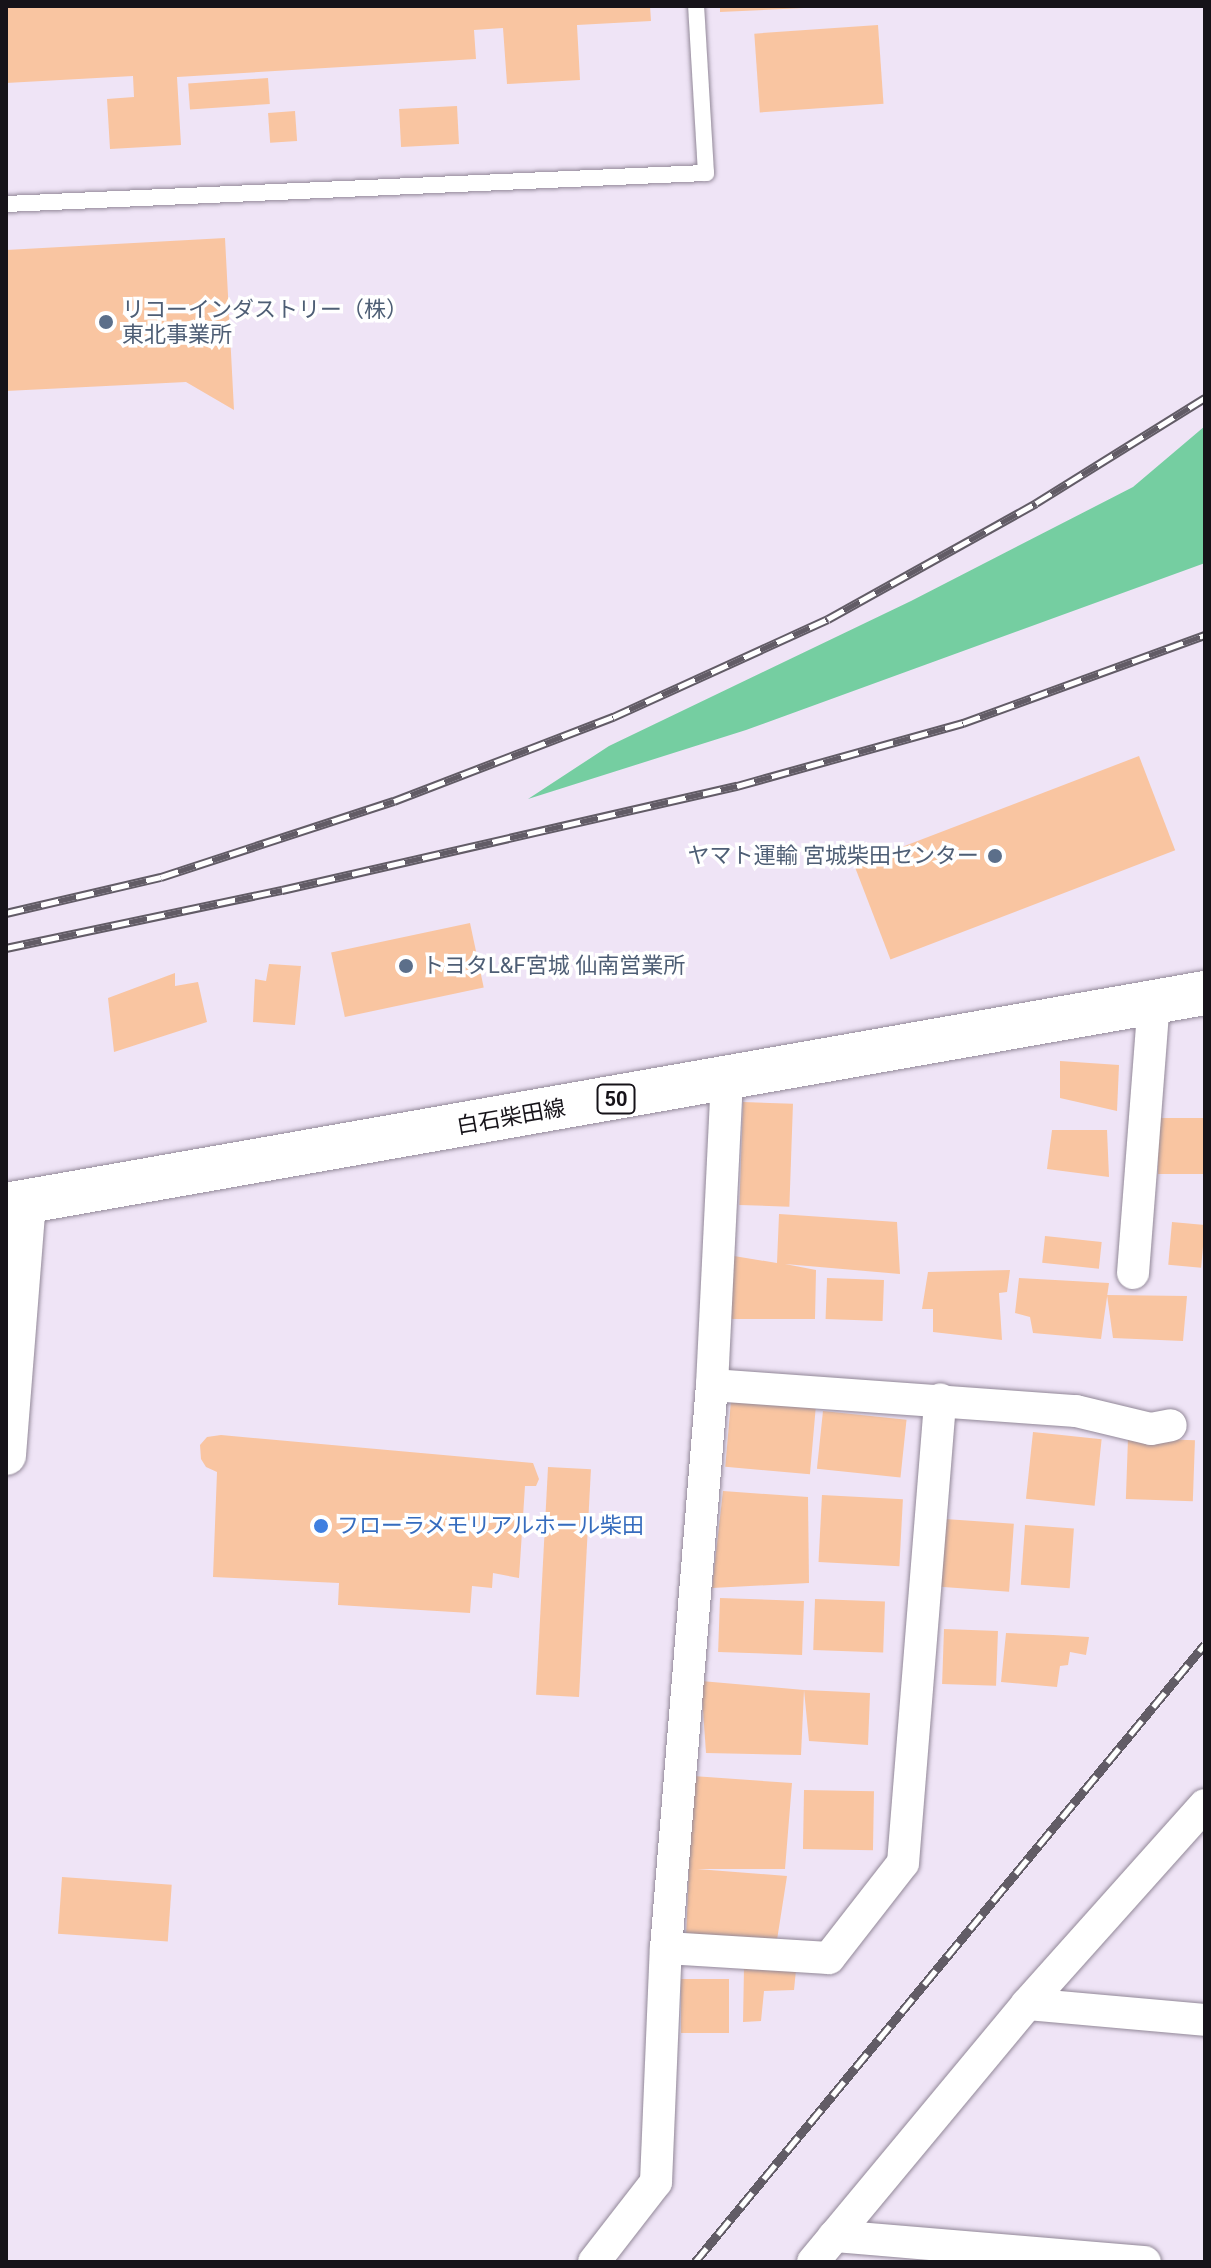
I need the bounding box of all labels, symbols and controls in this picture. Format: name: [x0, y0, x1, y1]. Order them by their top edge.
place label: リコーインダストリー（株） 東北事業所: [122, 296, 408, 348]
marker: リコーインダストリー（株） 東北事業所: [97, 313, 115, 331]
place label: ヤマト運輸 宮城柴田センター: [688, 843, 979, 869]
marker: ヤマト運輸 宮城柴田センター: [986, 847, 1004, 865]
place label: トヨタL&F宮城 仙南営業所: [422, 953, 685, 979]
marker: トヨタL&F宮城 仙南営業所: [397, 957, 415, 975]
road number: 50: [596, 1083, 636, 1115]
street label: 白石柴田線: [455, 1094, 567, 1140]
place label: フローラメモリアルホール柴田: [337, 1513, 645, 1539]
marker: フローラメモリアルホール柴田: [312, 1517, 330, 1535]

